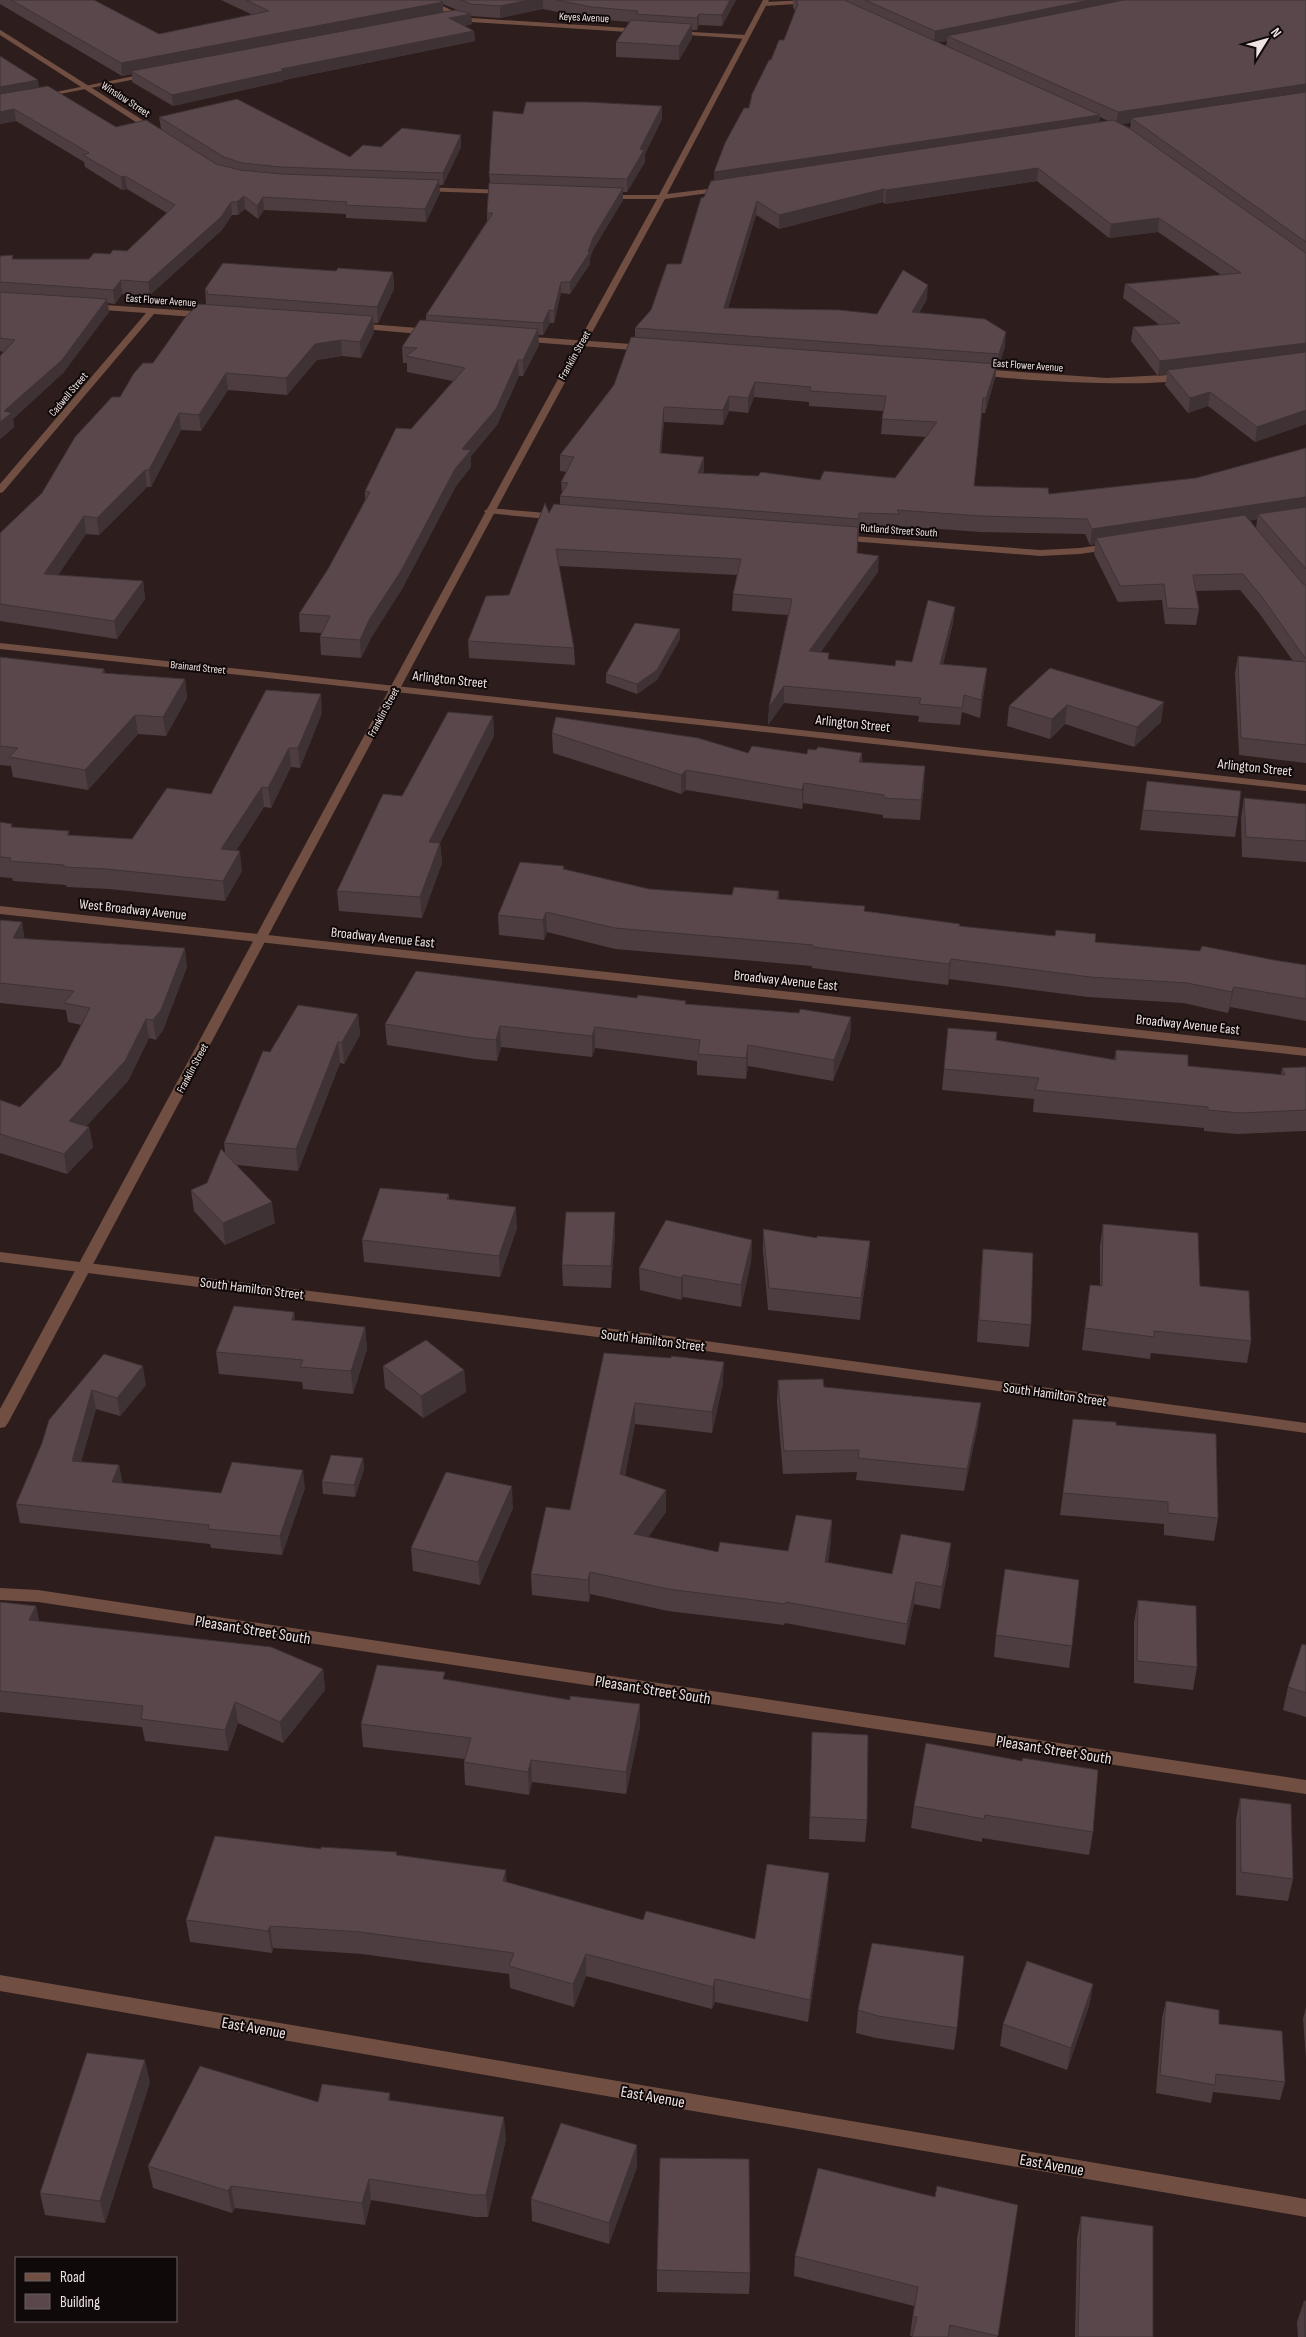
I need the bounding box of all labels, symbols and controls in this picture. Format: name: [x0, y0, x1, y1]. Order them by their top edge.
street label: Keyes Avenue: [559, 10, 609, 25]
north arrow: [1241, 15, 1291, 65]
text: N: [1267, 24, 1285, 41]
street label: Winslow Street: [99, 79, 153, 120]
street label: East Flower Avenue: [125, 292, 197, 309]
street label: Franklin Street: [556, 328, 594, 382]
street label: East Flower Avenue: [992, 357, 1064, 374]
street label: Cadwell Street: [46, 369, 91, 419]
street label: Rutland Street South: [860, 521, 938, 540]
street label: Brainard Street: [170, 658, 227, 677]
street label: Arlington Street: [411, 667, 488, 692]
street label: Franklin Street: [365, 685, 402, 739]
street label: Arlington Street: [814, 711, 891, 736]
street label: Arlington Street: [1216, 755, 1293, 780]
street label: West Broadway Avenue: [78, 895, 187, 924]
street label: Broadway Avenue East: [330, 924, 436, 951]
street label: Broadway Avenue East: [733, 967, 839, 994]
street label: Broadway Avenue East: [1135, 1011, 1241, 1038]
street label: Franklin Street: [174, 1041, 211, 1095]
street label: South Hamilton Street: [199, 1274, 305, 1303]
street label: South Hamilton Street: [600, 1326, 706, 1355]
street label: South Hamilton Street: [1002, 1379, 1108, 1410]
street label: Pleasant Street South: [194, 1612, 312, 1649]
street label: Pleasant Street South: [594, 1672, 712, 1709]
street label: Pleasant Street South: [995, 1732, 1113, 1769]
street label: East Avenue: [220, 2013, 287, 2043]
street label: East Avenue: [619, 2082, 686, 2112]
street label: East Avenue: [1018, 2150, 1085, 2180]
legend: [15, 2257, 178, 2322]
text: Road: [60, 2268, 85, 2287]
text: Building: [60, 2293, 100, 2312]

